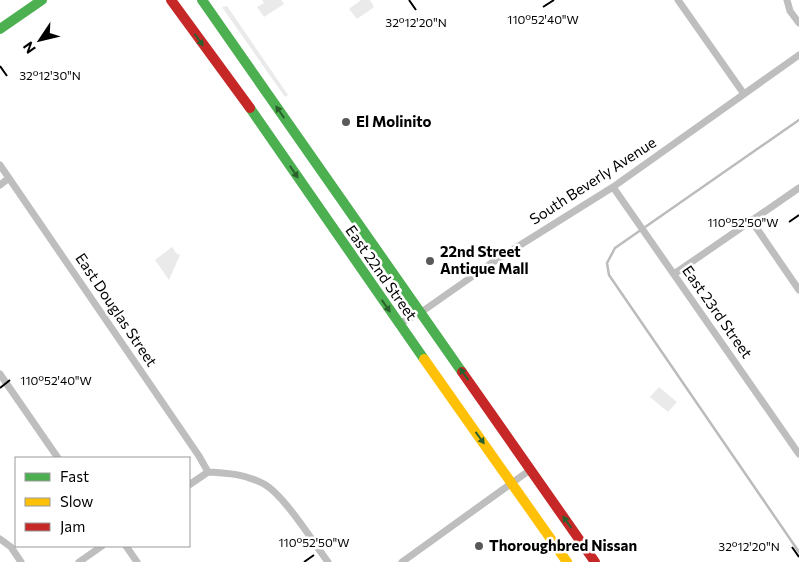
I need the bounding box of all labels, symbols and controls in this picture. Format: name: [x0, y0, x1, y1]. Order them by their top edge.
text: 110°52'40"W: [507, 12, 579, 26]
north arrow: [15, 15, 65, 65]
text: 32°12'20"N: [385, 15, 447, 29]
one-way arrow: [194, 33, 205, 46]
text: N: [19, 39, 39, 57]
text: 32°12'30"N: [19, 68, 81, 82]
one-way arrow: [275, 106, 285, 119]
place label: El Molinito: [356, 112, 432, 130]
marker: El Molinito: [340, 116, 352, 128]
street label: South Beverly Avenue: [526, 133, 659, 228]
one-way arrow: [289, 165, 299, 179]
text: 110°52'50"W: [707, 215, 779, 229]
street label: East 22nd Street: [342, 222, 421, 323]
place label: 22nd Street Antique Mall: [440, 242, 529, 277]
street label: East Douglas Street: [72, 249, 161, 370]
marker: 22nd Street Antique Mall: [424, 255, 436, 267]
street label: East 23rd Street: [679, 262, 756, 361]
one-way arrow: [381, 299, 391, 313]
one-way arrow: [459, 368, 469, 381]
text: 110°52'40"W: [20, 373, 92, 387]
one-way arrow: [475, 432, 485, 445]
legend: [15, 457, 190, 547]
text: Fast: [60, 467, 89, 485]
text: Slow: [60, 492, 93, 510]
one-way arrow: [562, 515, 572, 529]
text: Jam: [60, 517, 85, 535]
text: 110°52'50"W: [278, 535, 350, 549]
place label: Thoroughbred Nissan: [489, 536, 637, 554]
text: 32°12'20"N: [718, 539, 780, 553]
marker: Thoroughbred Nissan: [473, 540, 485, 552]

